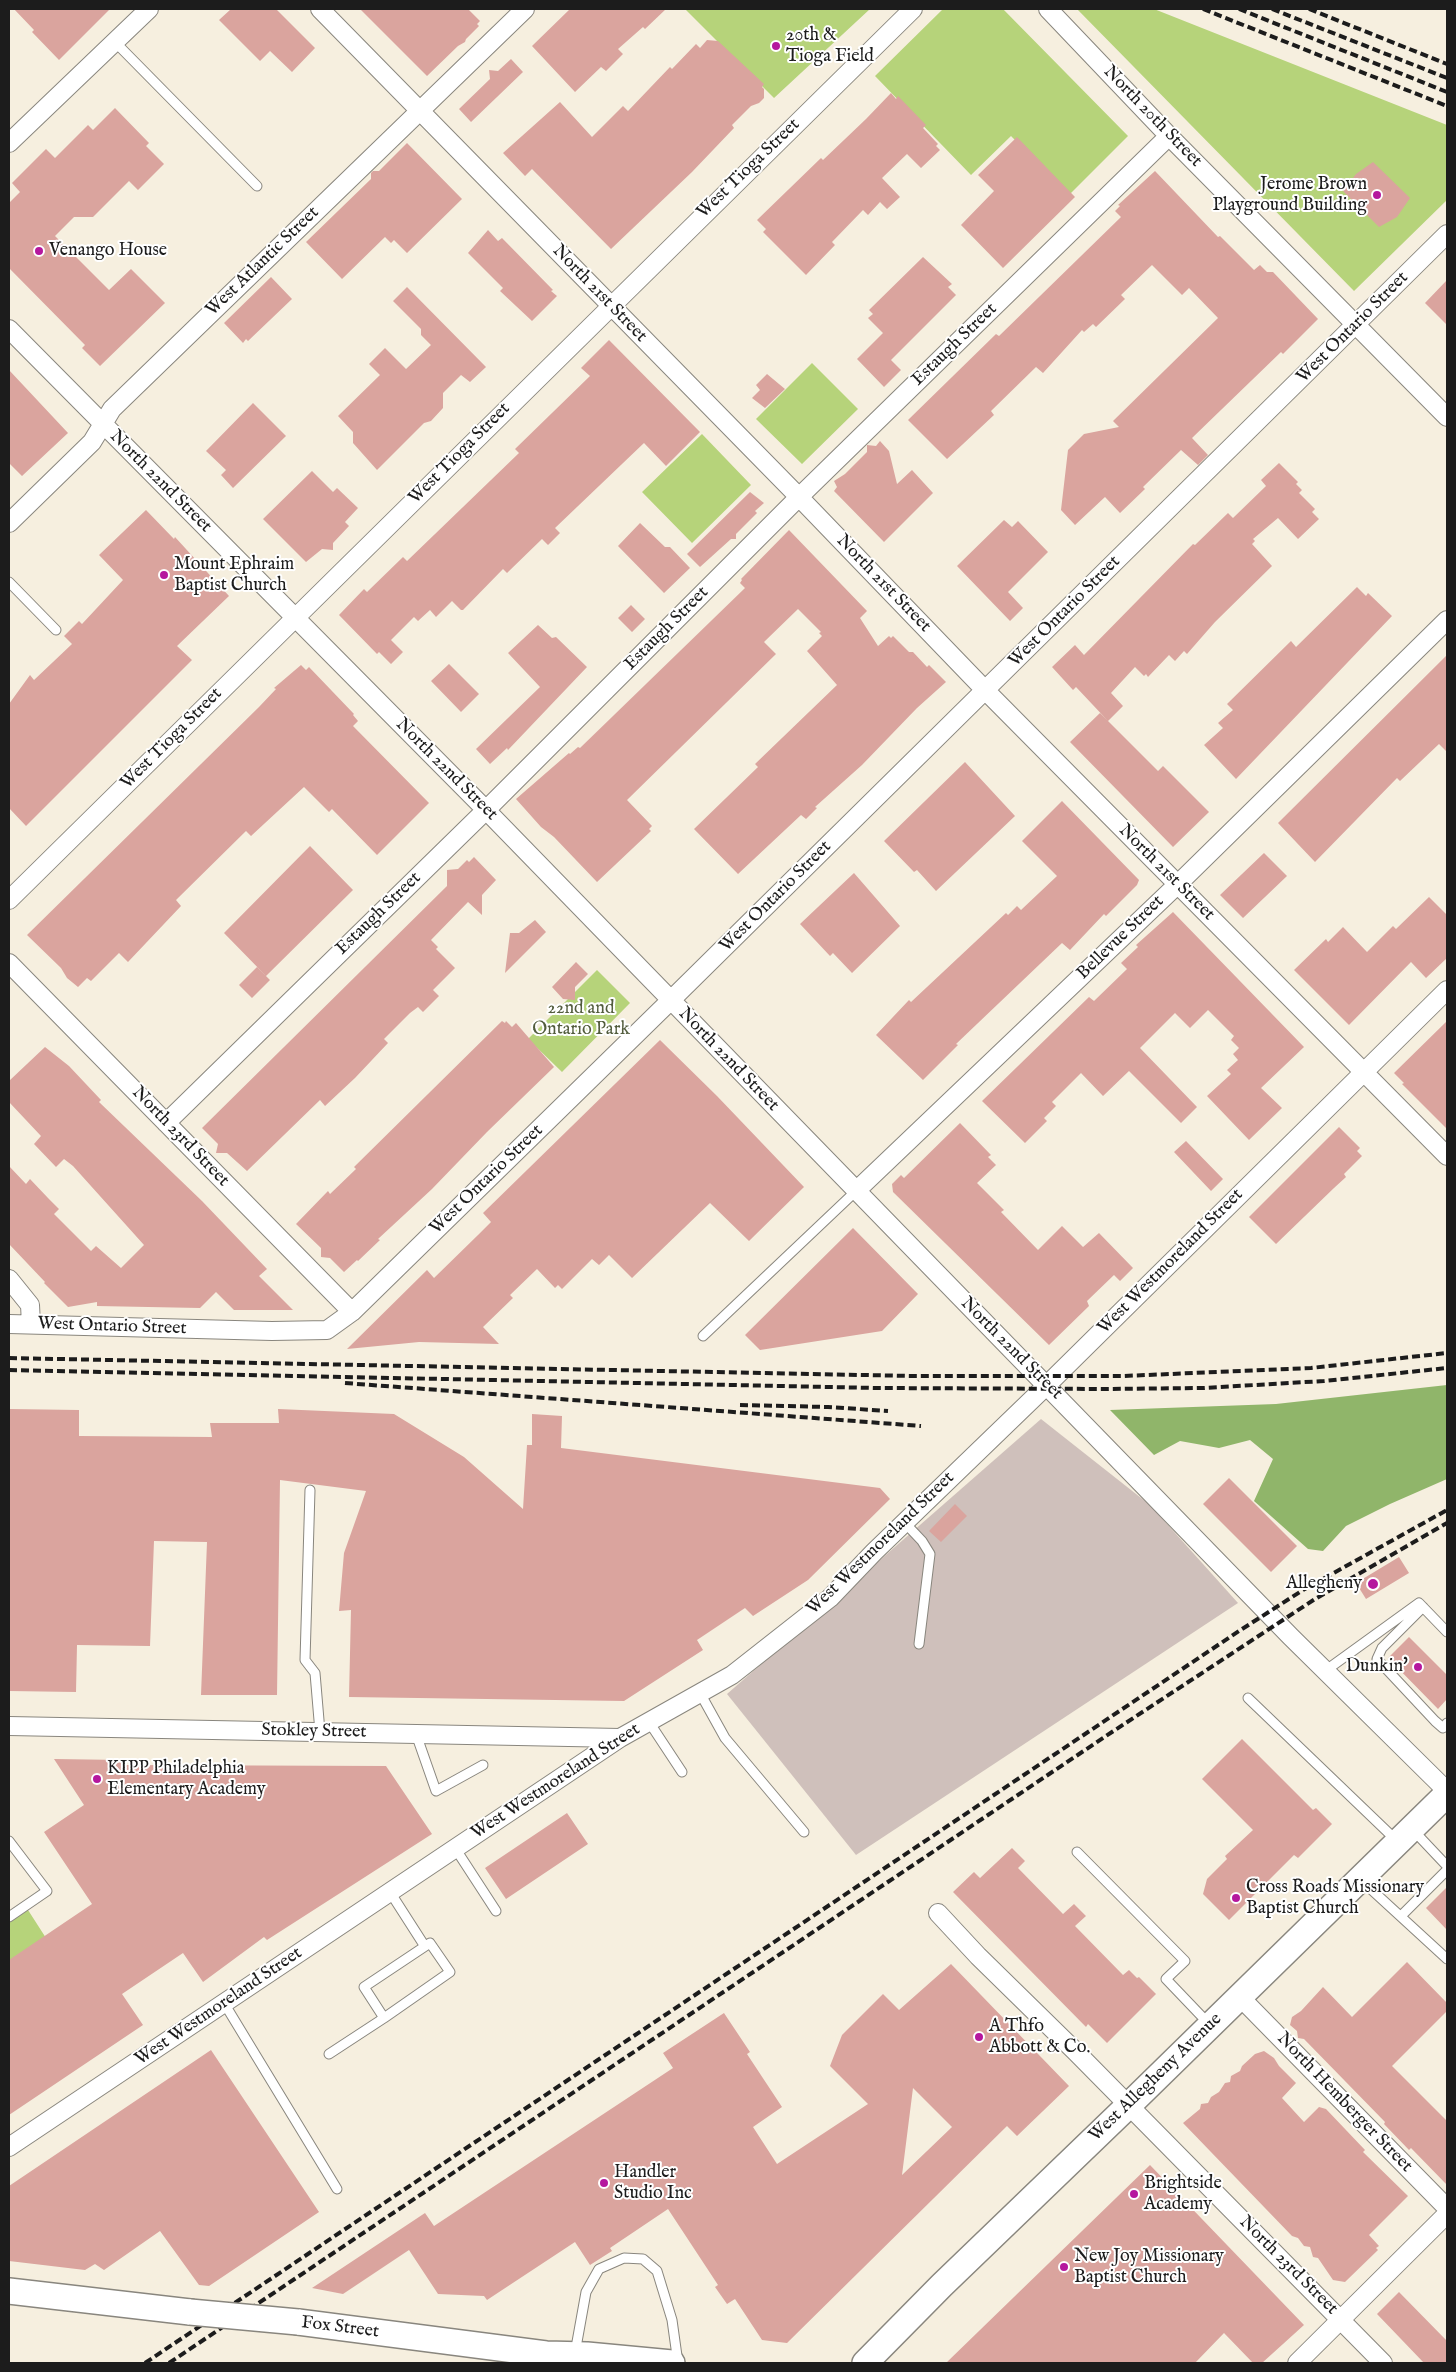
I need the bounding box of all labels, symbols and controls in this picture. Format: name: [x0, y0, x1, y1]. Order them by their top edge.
place label: 20th & Tioga Field: [786, 25, 874, 68]
marker: 20th & Tioga Field: [770, 40, 782, 52]
street label: North 20th Street: [1098, 62, 1206, 172]
street label: West Tioga Street: [693, 114, 805, 224]
place label: Jerome Brown Playground Building: [1212, 174, 1367, 216]
marker: Jerome Brown Playground Building: [1371, 189, 1383, 201]
street label: West Atlantic Street: [202, 203, 324, 321]
place label: Venango House: [49, 240, 167, 262]
street label: North 21st Street: [547, 241, 651, 347]
marker: Venango House: [33, 245, 45, 257]
street label: West Ontario Street: [1293, 268, 1413, 388]
street label: Estaugh Street: [908, 299, 1002, 391]
street label: West Tioga Street: [405, 399, 515, 509]
street label: North 22nd Street: [104, 426, 216, 538]
street label: North 21st Street: [831, 531, 935, 637]
street label: West Ontario Street: [1005, 552, 1125, 672]
place label: Mount Ephraim Baptist Church: [174, 554, 294, 596]
marker: Mount Ephraim Baptist Church: [158, 569, 170, 581]
street label: Estaugh Street: [620, 582, 714, 676]
street label: West Tioga Street: [117, 684, 227, 794]
street label: North 22nd Street: [390, 714, 502, 826]
street label: North 21st Street: [1113, 820, 1219, 926]
street label: West Ontario Street: [716, 837, 836, 957]
street label: Estaugh Street: [332, 868, 426, 960]
street label: Bellevue Street: [1073, 891, 1169, 985]
park label: 22nd and Ontario Park: [532, 998, 630, 1040]
street label: North 22nd Street: [673, 1004, 783, 1116]
street label: North 23rd Street: [127, 1082, 233, 1192]
street label: West Ontario Street: [426, 1120, 548, 1240]
street label: West Westmoreland Street: [1094, 1185, 1248, 1339]
street label: North 22nd Street: [955, 1293, 1067, 1405]
street label: West Ontario Street: [37, 1314, 187, 1340]
street label: West Westmoreland Street: [803, 1468, 959, 1620]
place label: Allegheny: [1286, 1573, 1362, 1595]
marker: Allegheny: [1366, 1577, 1380, 1591]
place label: Dunkin': [1346, 1656, 1408, 1678]
marker: Dunkin': [1412, 1661, 1424, 1673]
street label: West Westmoreland Street: [468, 1719, 644, 1845]
street label: Stokley Street: [261, 1720, 367, 1744]
place label: KIPP Philadelphia Elementary Academy: [107, 1758, 266, 1800]
marker: KIPP Philadelphia Elementary Academy: [91, 1773, 103, 1785]
place label: Cross Roads Missionary Baptist Church: [1246, 1877, 1424, 1920]
marker: Cross Roads Missionary Baptist Church: [1230, 1892, 1242, 1904]
street label: West Westmoreland Street: [131, 1943, 307, 2071]
street label: West Allegheny Avenue: [1085, 2009, 1227, 2147]
place label: A Thfo Abbott & Co.: [989, 2016, 1090, 2058]
street label: North Hemberger Street: [1272, 2029, 1416, 2177]
marker: A Thfo Abbott & Co.: [973, 2031, 985, 2043]
place label: Handler Studio Inc: [614, 2162, 692, 2204]
place label: Brightside Academy: [1144, 2173, 1222, 2216]
marker: Handler Studio Inc: [598, 2177, 610, 2189]
marker: Brightside Academy: [1128, 2188, 1140, 2200]
street label: North 23rd Street: [1234, 2212, 1342, 2320]
place label: New Joy Missionary Baptist Church: [1074, 2246, 1224, 2288]
marker: New Joy Missionary Baptist Church: [1058, 2261, 1070, 2273]
street label: Fox Street: [300, 2313, 380, 2343]

